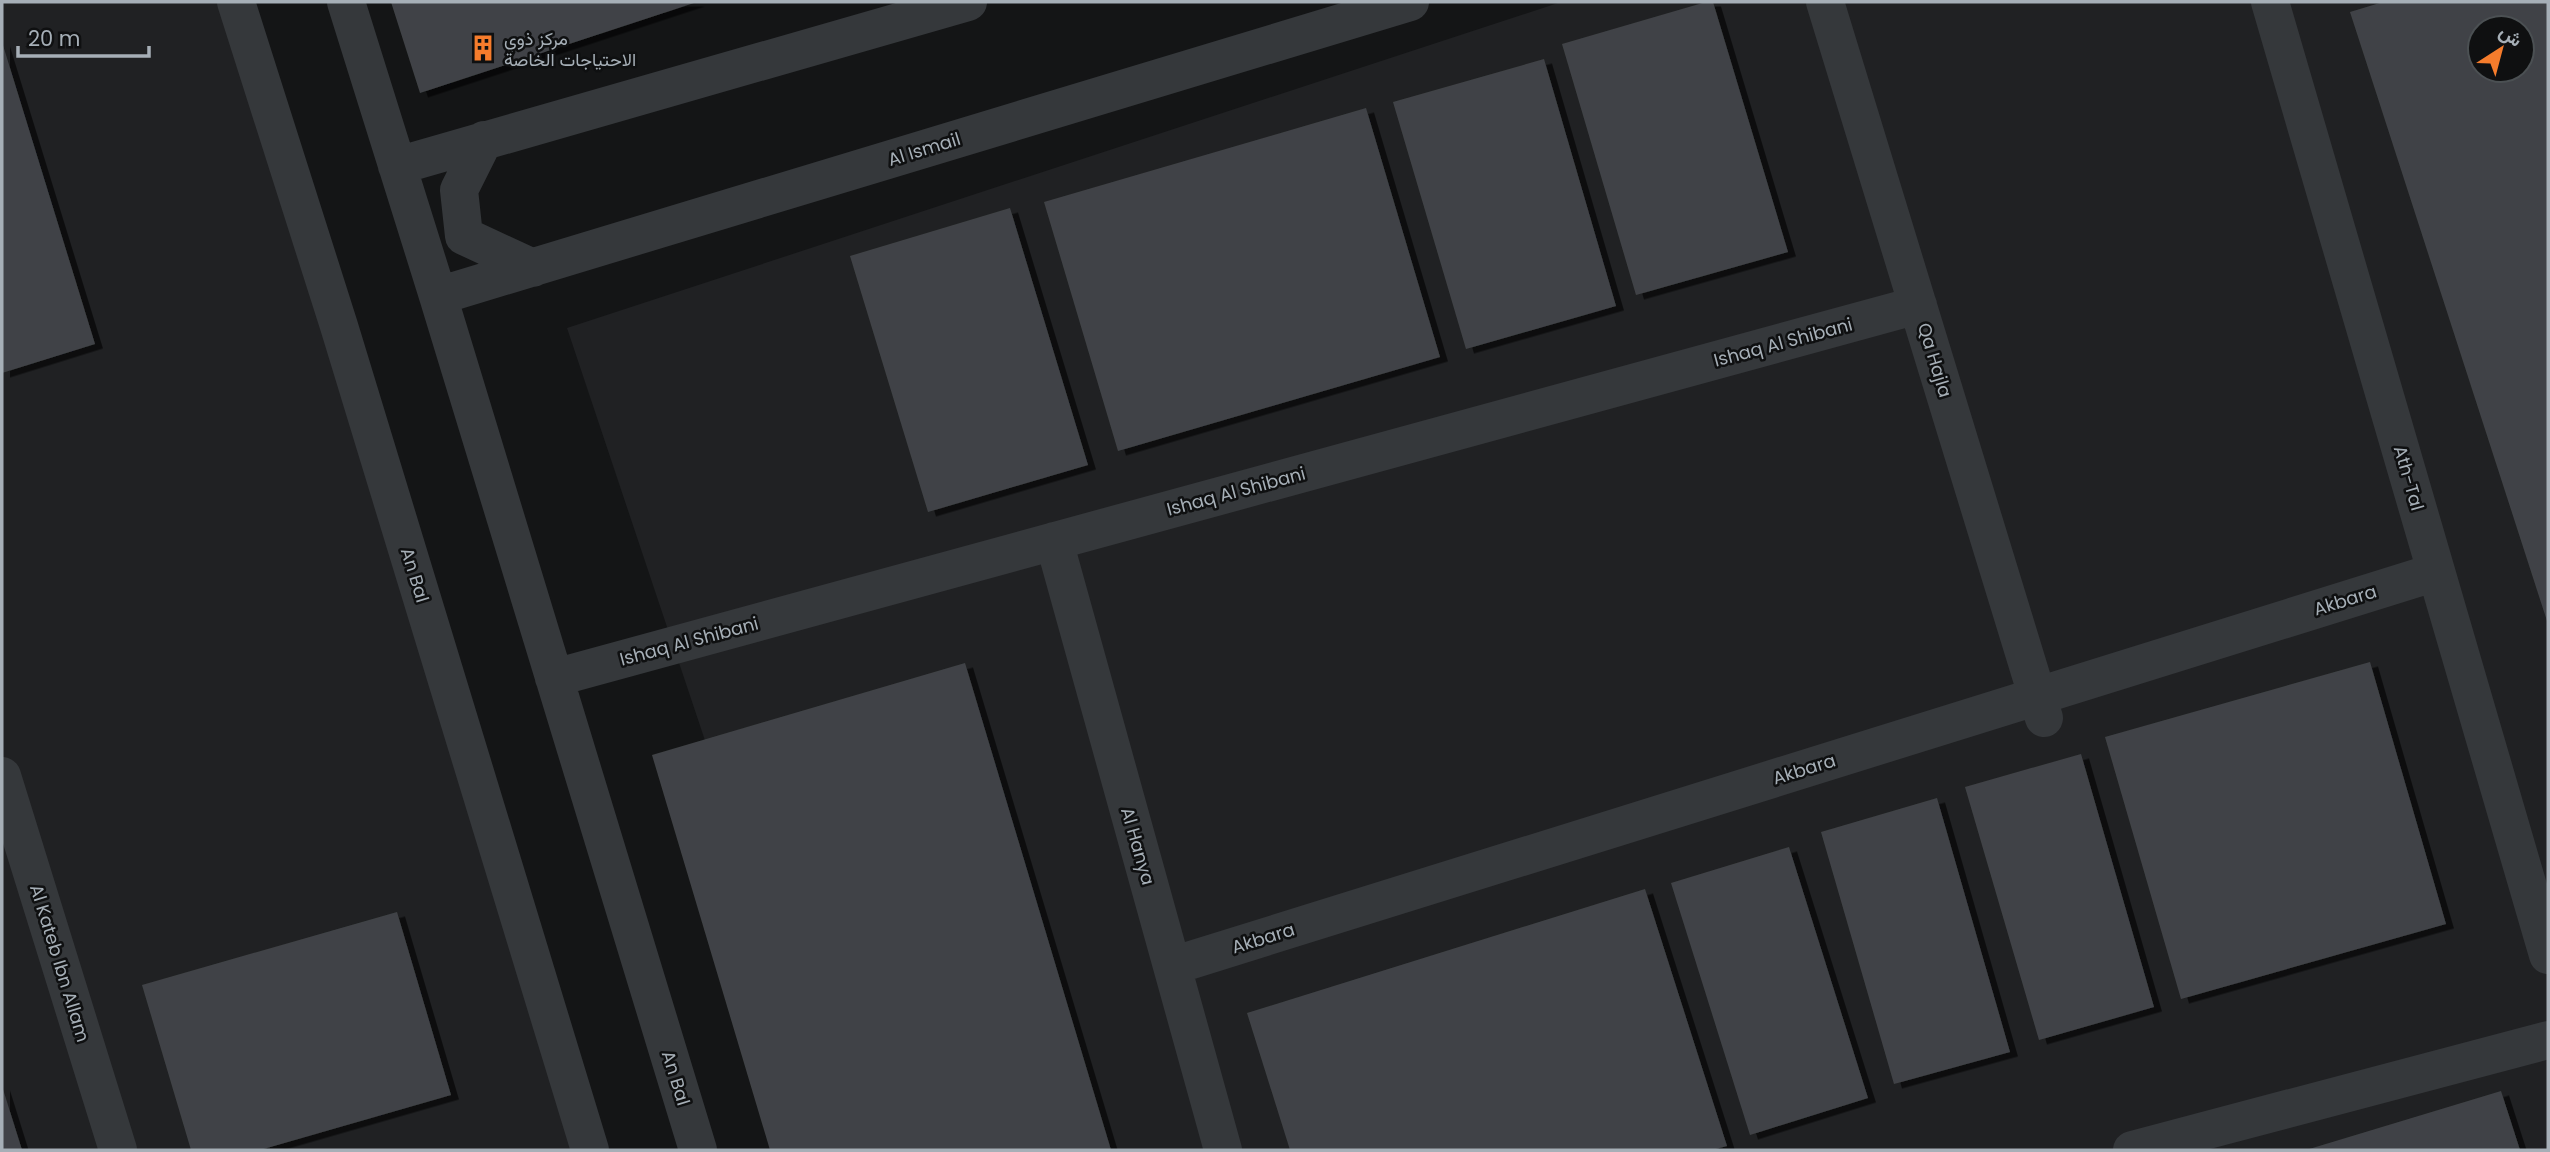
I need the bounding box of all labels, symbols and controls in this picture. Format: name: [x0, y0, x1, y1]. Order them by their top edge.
scale bar: [18, 14, 149, 58]
north arrow: [2466, 14, 2536, 84]
text: ش: [2494, 18, 2528, 53]
text: 20 m: [28, 24, 81, 53]
place label: مركز ذوي الاحتياجات الخاصة: [504, 26, 636, 72]
building icon: مركز ذوي الاحتياجات الخاصة: [468, 33, 498, 63]
street label: Al Ismail: [885, 126, 963, 172]
street label: Ishaq Al Shibani: [1711, 311, 1855, 373]
street label: Qa Hajla: [1912, 320, 1958, 400]
street label: Ath-Tal: [2388, 443, 2430, 513]
street label: Ishaq Al Shibani: [1164, 460, 1308, 522]
street label: An Bal: [395, 545, 435, 605]
street label: Akbara: [2310, 579, 2380, 621]
street label: Ishaq Al Shibani: [617, 610, 761, 672]
street label: Akbara: [1769, 748, 1839, 790]
street label: Al Hanya: [1115, 804, 1161, 888]
street label: Al Kateb Ibn Allam: [24, 881, 96, 1045]
street label: Akbara: [1228, 917, 1298, 959]
street label: An Bal: [656, 1048, 696, 1108]

